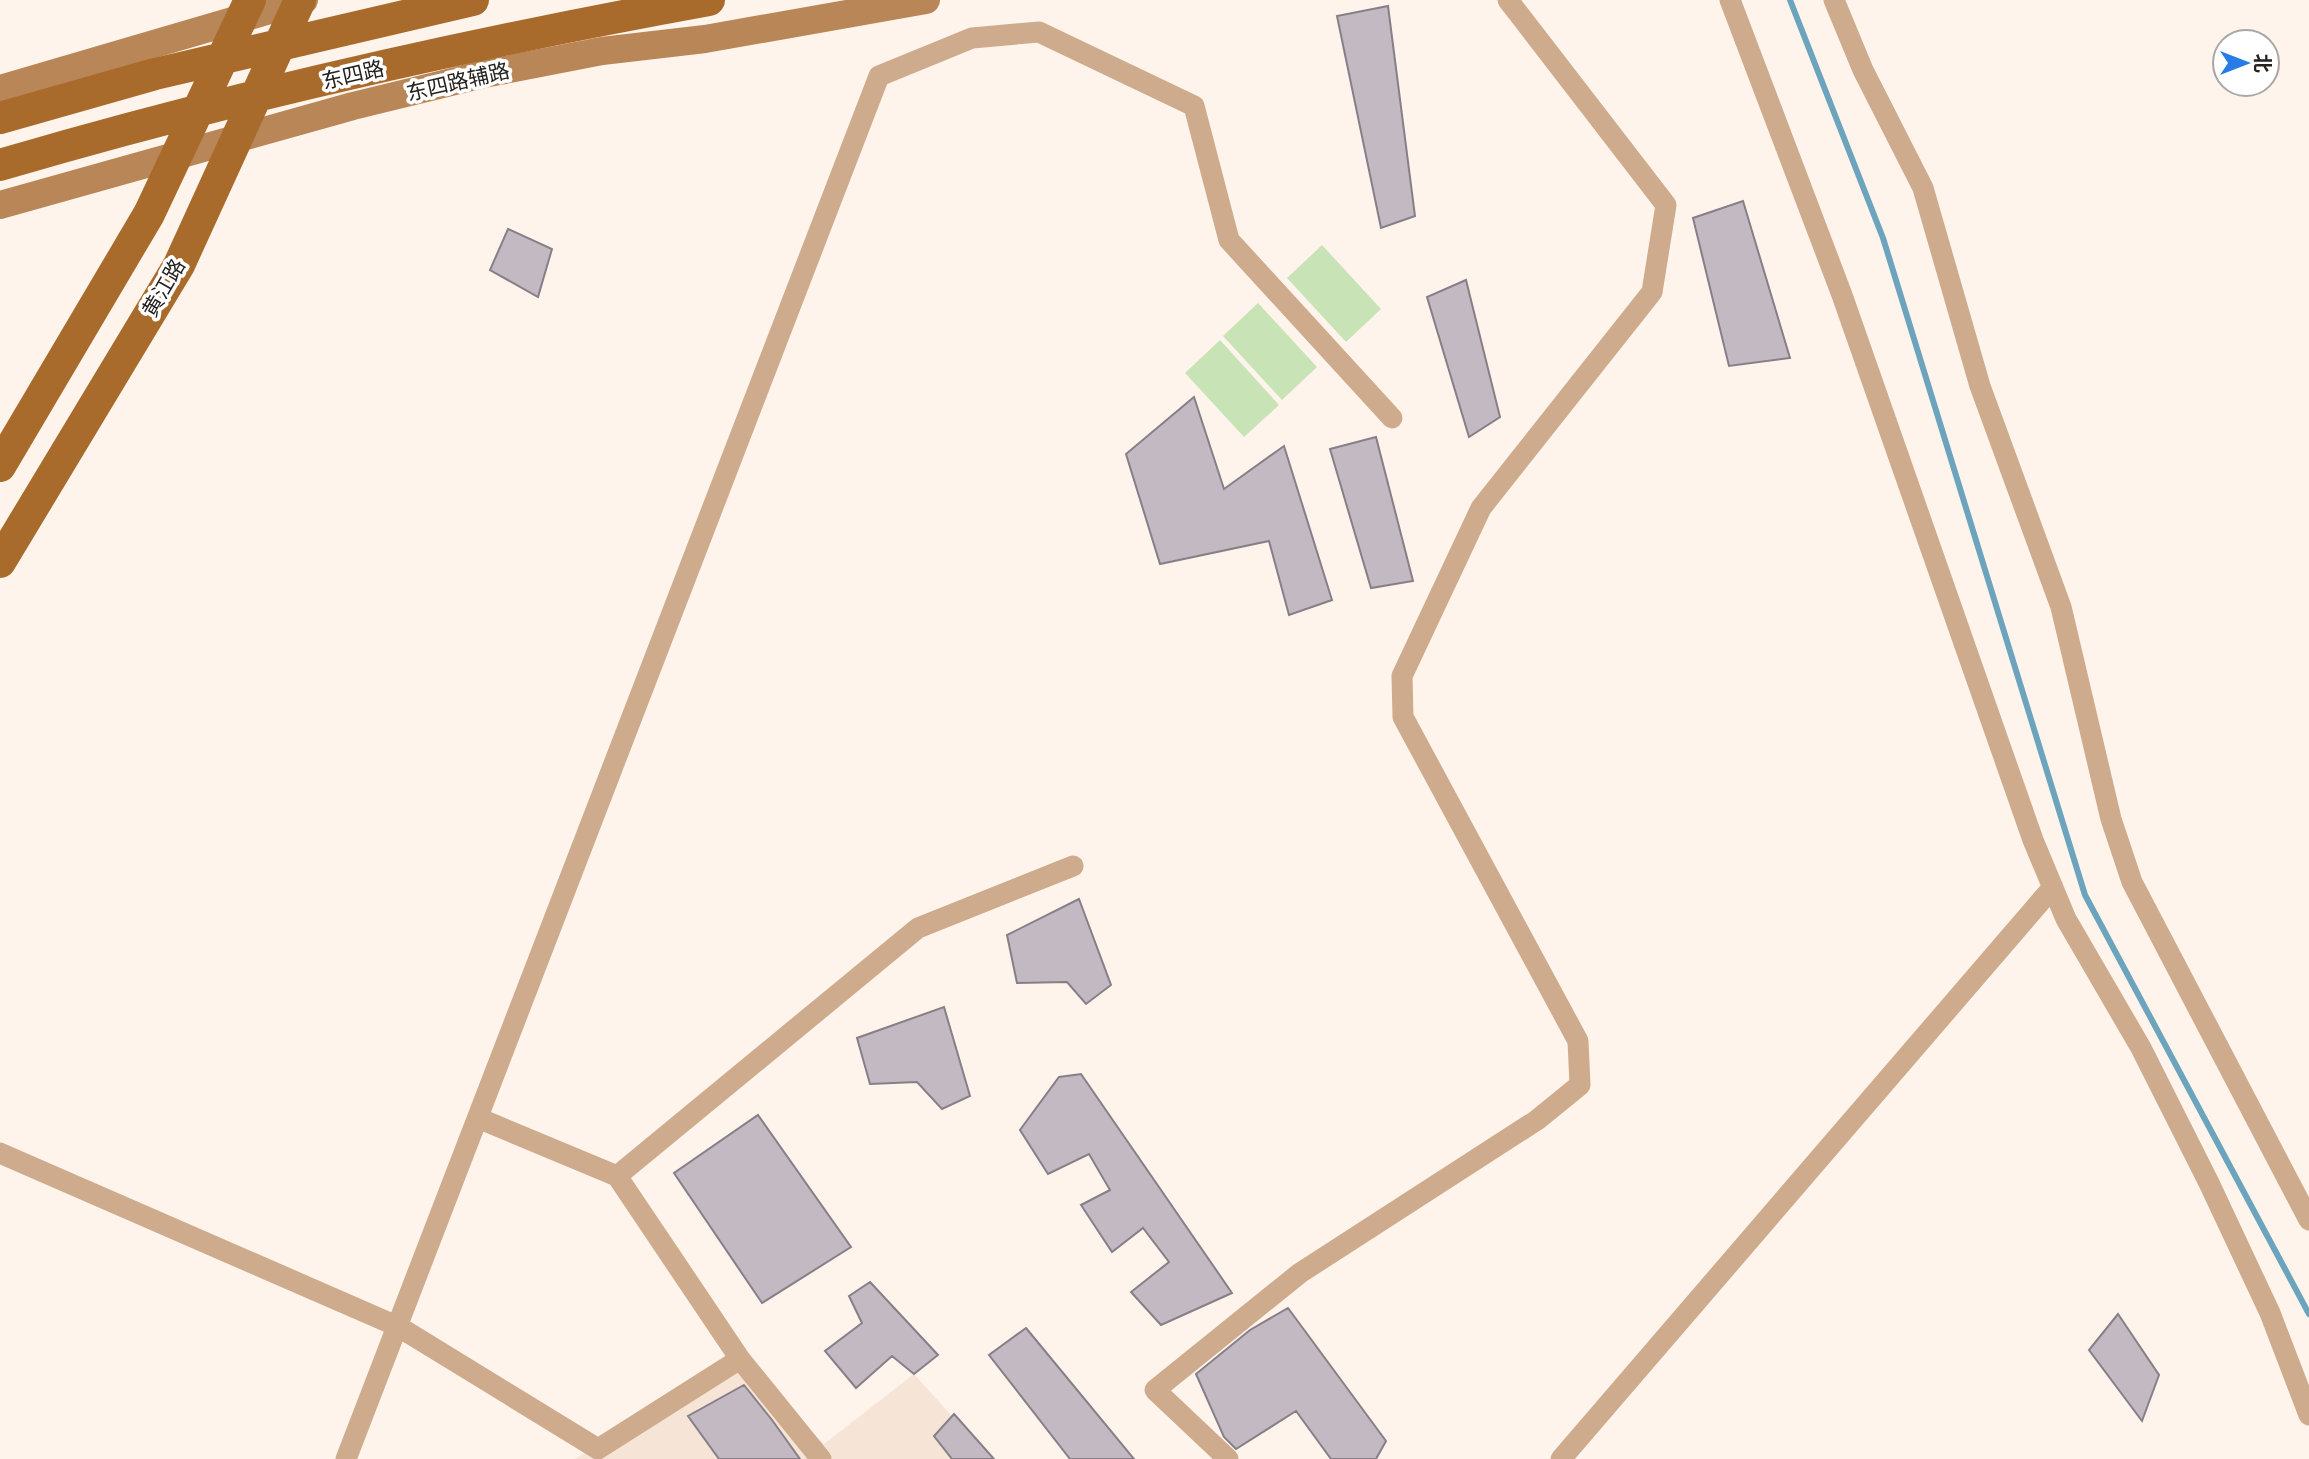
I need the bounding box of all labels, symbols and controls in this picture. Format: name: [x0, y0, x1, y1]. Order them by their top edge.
north arrow: [2211, 28, 2281, 98]
text: 北: [2251, 53, 2274, 73]
street label: 东四路: [319, 55, 386, 94]
street label: 东四路辅路: [404, 58, 512, 106]
street label: 黄江路: [137, 254, 190, 321]

